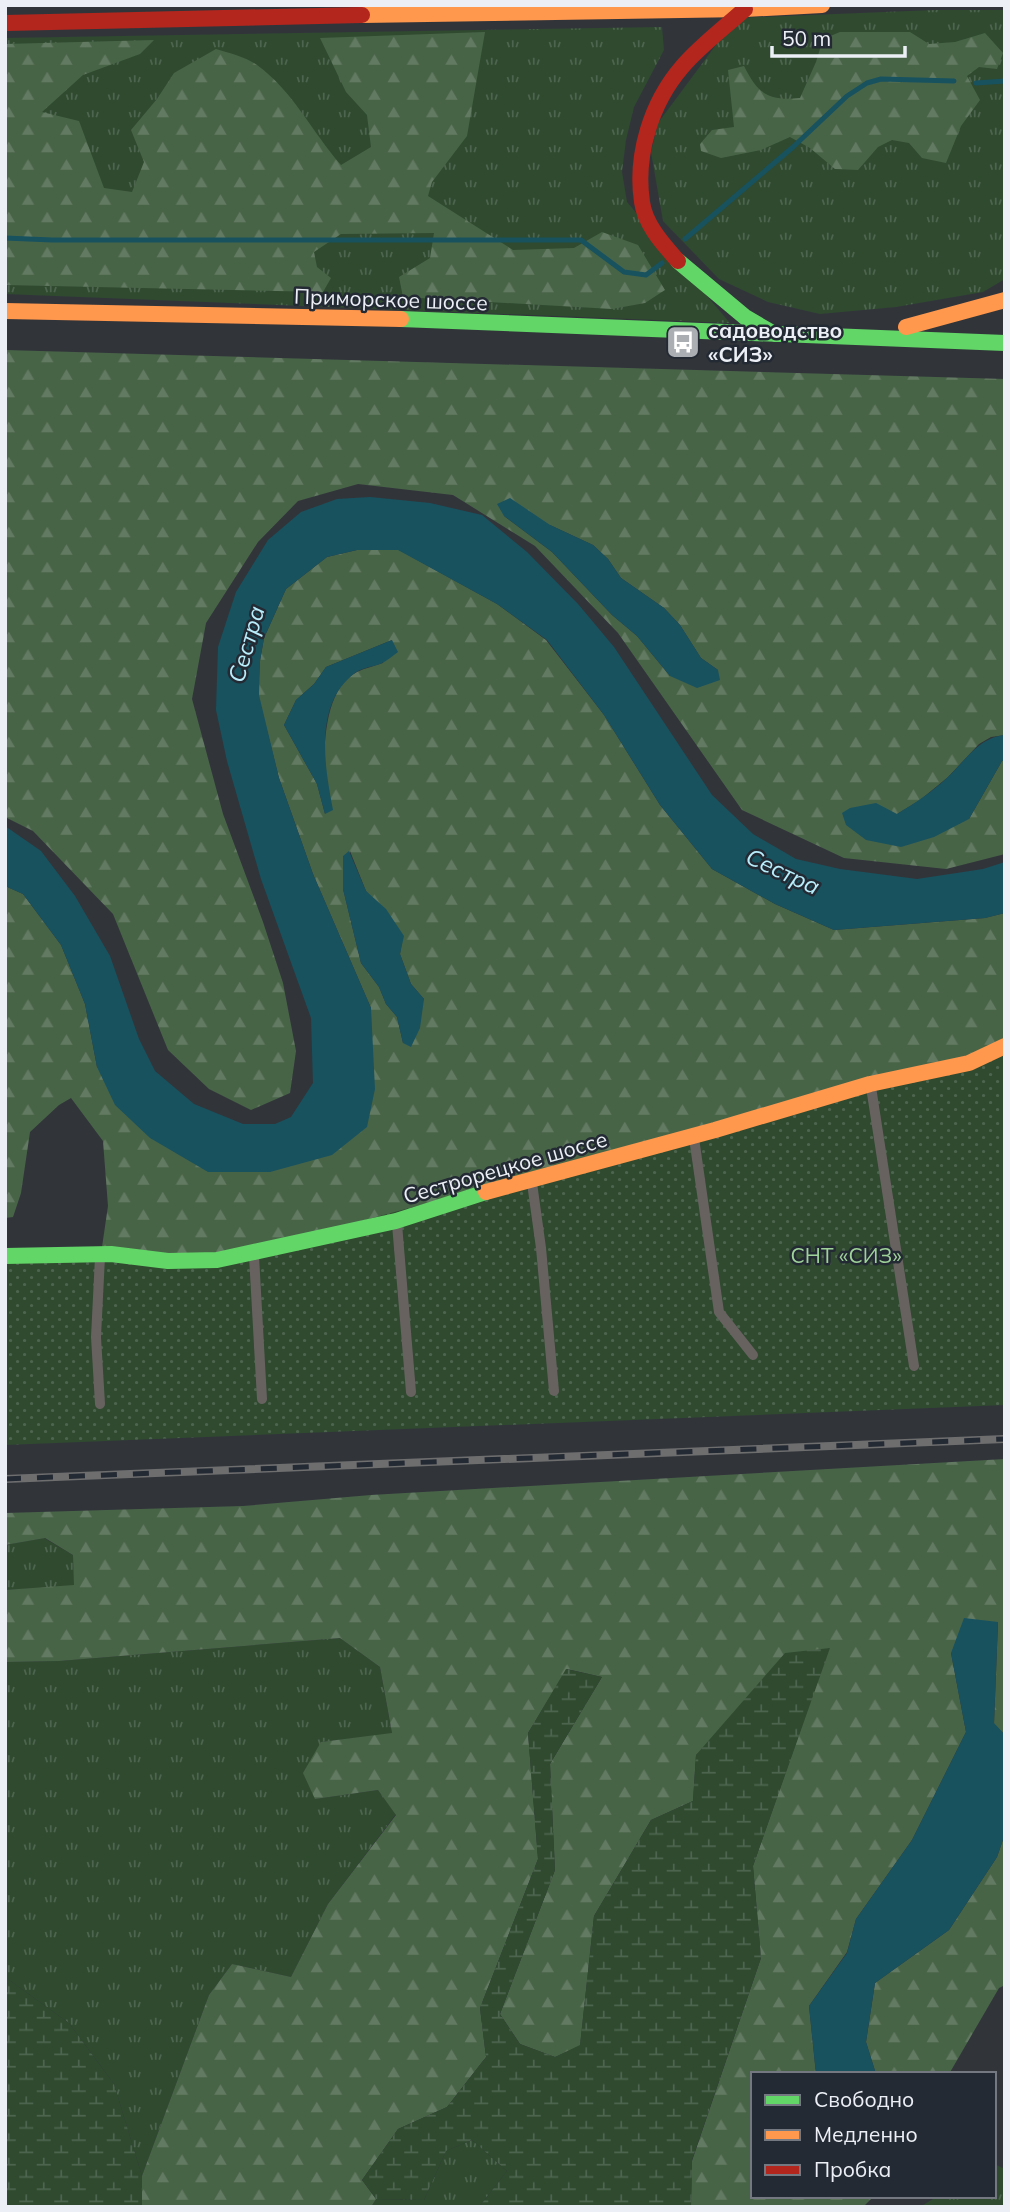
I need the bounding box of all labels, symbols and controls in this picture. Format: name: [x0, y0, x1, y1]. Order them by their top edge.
scale bar: [772, 14, 905, 58]
text: 50 m: [782, 25, 831, 51]
street label: Приморское шоссе: [294, 283, 488, 315]
place label: садоводство «СИЗ»: [708, 317, 842, 367]
bus stop icon: садоводство «СИЗ»: [664, 323, 702, 361]
water label: Сестра: [221, 602, 271, 686]
water label: Сестра: [741, 841, 825, 901]
street label: Сестрорецкое шоссе: [400, 1125, 610, 1209]
park label: СНТ «СИЗ»: [790, 1242, 902, 1268]
legend: [751, 2072, 996, 2198]
text: Свободно: [814, 2086, 914, 2112]
text: Медленно: [814, 2121, 918, 2147]
text: Пробка: [814, 2156, 891, 2182]

